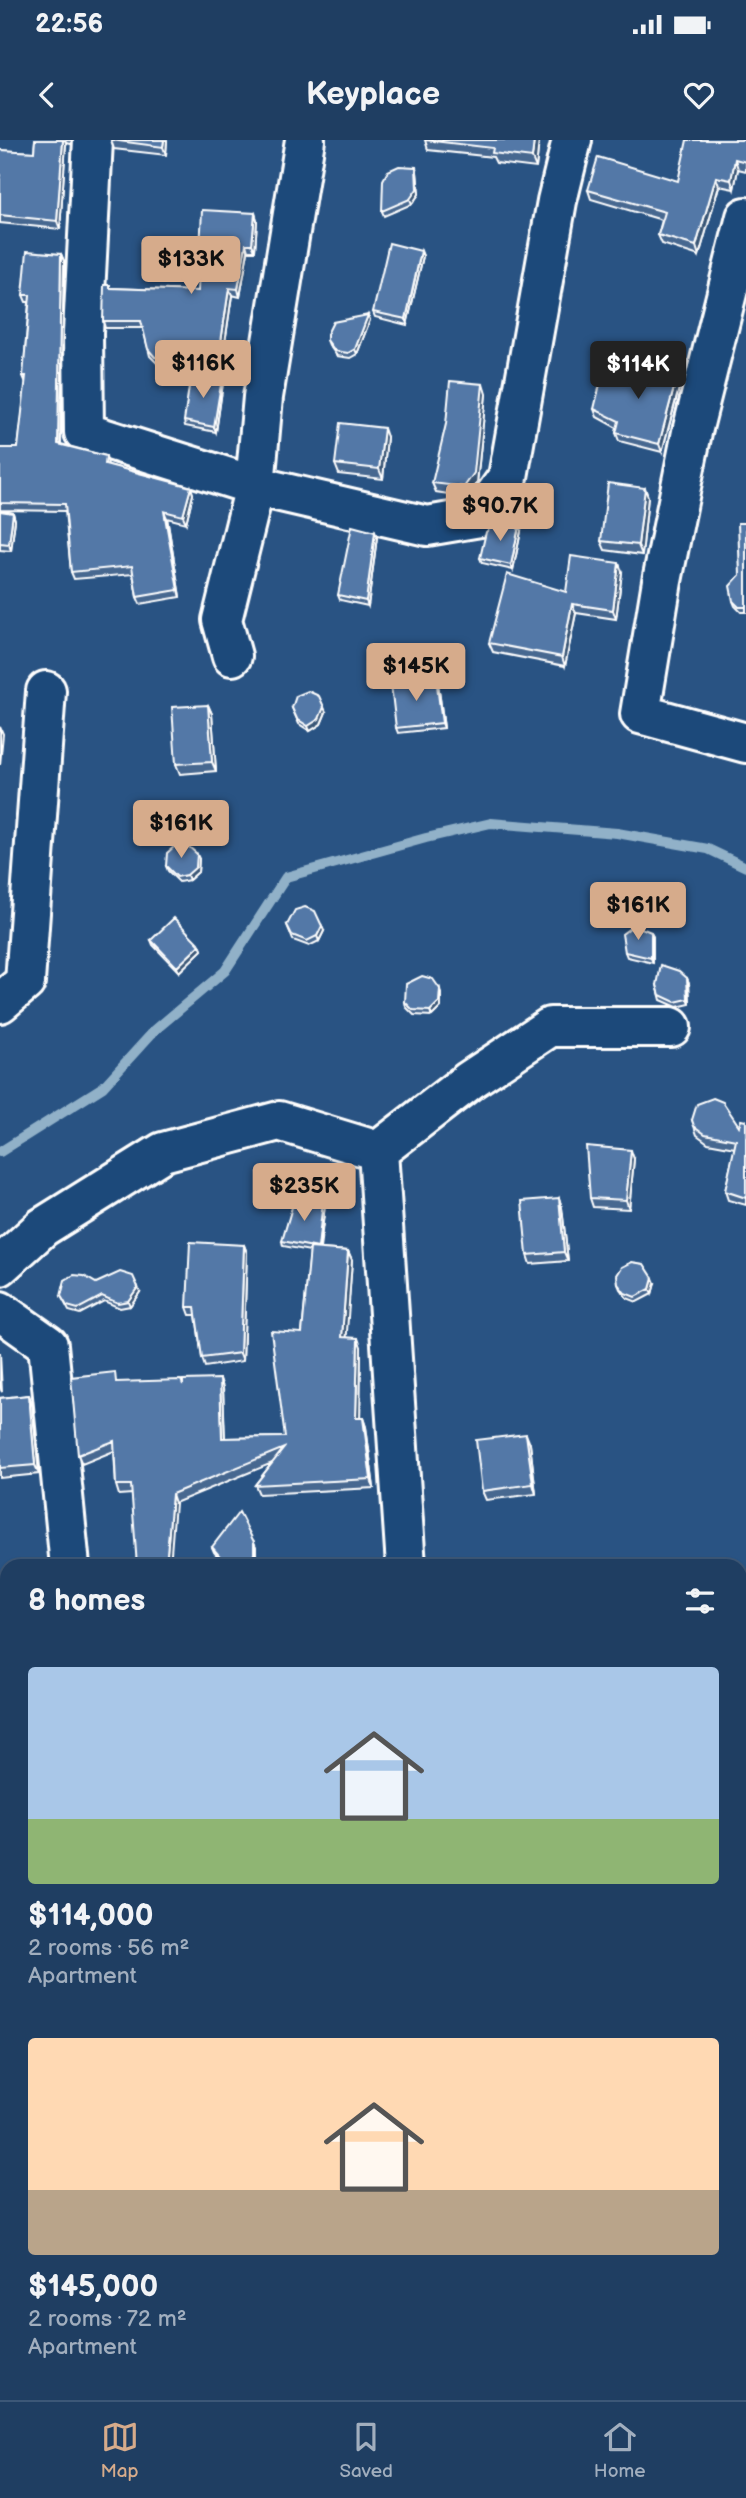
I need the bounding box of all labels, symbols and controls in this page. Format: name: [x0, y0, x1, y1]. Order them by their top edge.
text: 22:56: [35, 9, 103, 40]
text: Keyplace: [306, 75, 440, 114]
icon: back: [28, 76, 66, 114]
icon: heart: [680, 76, 718, 114]
pin: $133K: [142, 236, 240, 296]
text: $133K: [157, 245, 225, 273]
pin: $116K: [154, 341, 252, 400]
pin: $114K: [589, 342, 687, 401]
text: $116K: [171, 349, 235, 377]
text: $114K: [606, 350, 670, 378]
pin: $90.7K: [443, 484, 557, 543]
text: $90.7K: [462, 492, 538, 520]
pin: $145K: [367, 644, 465, 703]
text: $145K: [382, 652, 450, 680]
pin: $161K: [132, 800, 230, 860]
text: $161K: [149, 809, 213, 837]
pin: $161K: [589, 882, 687, 942]
text: $161K: [606, 891, 670, 919]
pin: $235K: [255, 1164, 353, 1223]
text: $235K: [269, 1172, 339, 1200]
icon: filters: [681, 1582, 719, 1620]
text: 8 homes: [28, 1583, 145, 1619]
icon: home: [311, 1713, 437, 1839]
text: $114,000: [28, 1898, 153, 1934]
text: 2 rooms · 56 m²: [28, 1934, 190, 1962]
text: Apartment: [28, 1962, 137, 1990]
icon: home: [311, 2084, 437, 2210]
text: $145,000: [28, 2269, 158, 2305]
text: 2 rooms · 72 m²: [28, 2305, 187, 2333]
text: Apartment: [28, 2333, 137, 2361]
tab: Map: [100, 2418, 139, 2483]
tab: Saved: [340, 2418, 393, 2483]
tab: Home: [594, 2418, 646, 2483]

